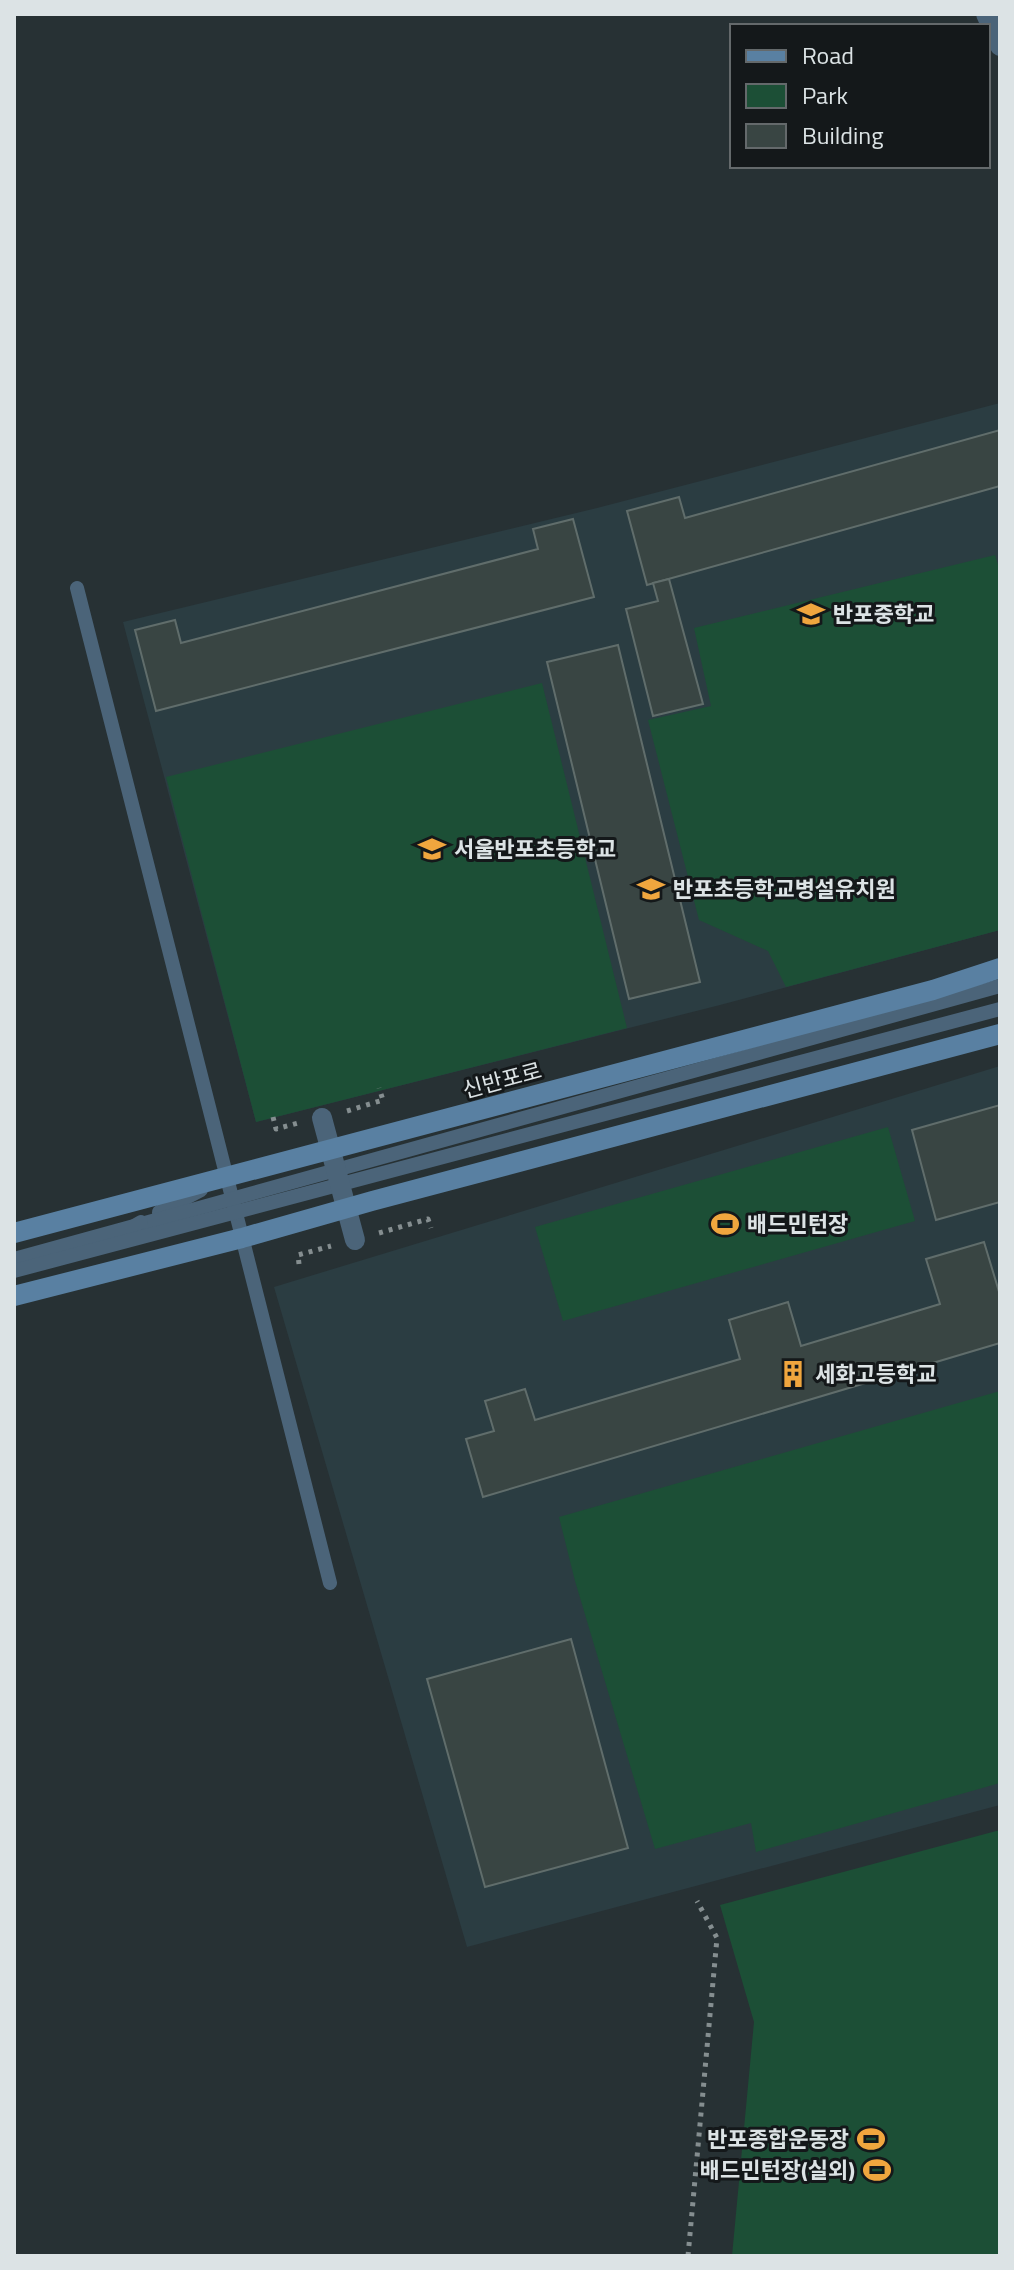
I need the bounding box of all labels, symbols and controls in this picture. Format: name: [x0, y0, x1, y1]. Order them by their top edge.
legend: [730, 24, 990, 168]
text: Road: [802, 37, 854, 73]
text: Park: [802, 77, 848, 113]
text: Building: [802, 117, 884, 153]
place label: 반포중학교: [833, 597, 934, 631]
school or university icon: 반포중학교: [796, 599, 826, 629]
place label: 서울반포초등학교: [454, 832, 616, 866]
school or university icon: 서울반포초등학교: [417, 834, 447, 864]
place label: 반포초등학교병설유치원: [673, 872, 896, 906]
school or university icon: 반포초등학교병설유치원: [636, 874, 666, 904]
street label: 신반포로: [458, 1053, 546, 1107]
place label: 배드민턴장: [747, 1207, 848, 1241]
sports icon: 배드민턴장: [710, 1209, 740, 1239]
place label: 세화고등학교: [815, 1357, 936, 1391]
building icon: 세화고등학교: [778, 1359, 808, 1389]
place label: 반포종합운동장: [707, 2122, 849, 2156]
sports icon: 반포종합운동장: [856, 2124, 886, 2154]
place label: 배드민턴장(실외): [700, 2153, 855, 2187]
sports icon: 배드민턴장(실외): [862, 2155, 892, 2185]

